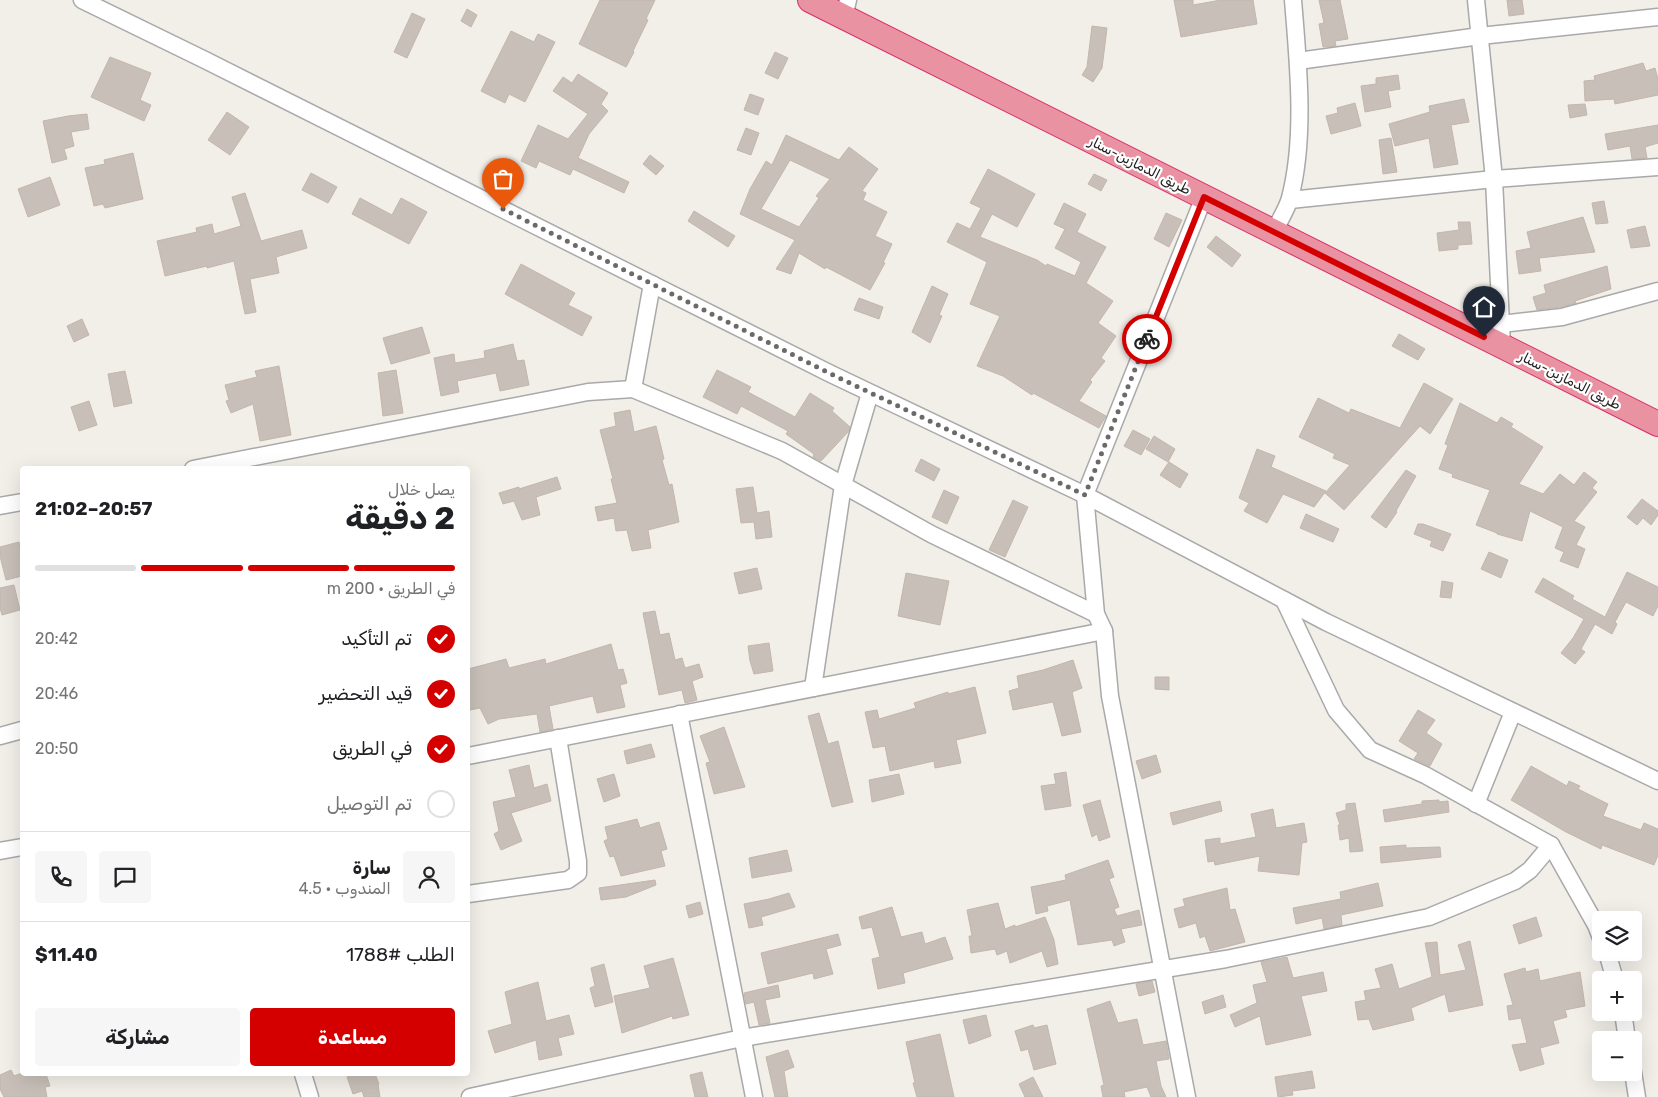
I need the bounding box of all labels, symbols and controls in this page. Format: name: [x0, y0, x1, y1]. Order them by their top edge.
street label: طريق الدمازين-سنار: [1085, 132, 1194, 199]
pin: [482, 158, 524, 209]
icon: bag: [489, 165, 517, 193]
pin: [1463, 286, 1505, 337]
icon: home: [1470, 293, 1498, 321]
courier: [1122, 314, 1172, 364]
icon: bike: [1133, 325, 1161, 353]
street label: طريق الدمازين-سنار: [1515, 347, 1624, 414]
text: يصل خلال: [388, 480, 455, 499]
text: 20:57–21:02: [35, 497, 152, 520]
text: 2 دقيقة: [345, 499, 455, 537]
text: في الطريق · 200 m: [327, 579, 455, 598]
icon: check: [427, 625, 455, 653]
text: تم التأكيد: [341, 627, 412, 650]
text: 20:42: [35, 629, 78, 648]
icon: check: [427, 680, 455, 708]
text: قيد التحضير: [319, 682, 412, 705]
text: 20:46: [35, 684, 78, 703]
icon: check: [427, 735, 455, 763]
text: في الطريق: [332, 737, 412, 760]
text: 20:50: [35, 739, 78, 758]
text: تم التوصيل: [327, 792, 412, 815]
button: phone: [35, 851, 87, 903]
button: chat: [99, 851, 151, 903]
button: person: [403, 851, 455, 903]
text: سارة: [353, 856, 391, 879]
text: المندوب · 4.5: [298, 879, 391, 898]
map controls: [1592, 911, 1642, 1081]
button: layers: [1592, 911, 1642, 961]
text: $11.40: [35, 943, 98, 966]
text: الطلب #1788: [346, 943, 455, 966]
button: +: [1592, 971, 1642, 1021]
button: مشاركة: [35, 1008, 240, 1066]
button: مساعدة: [250, 1008, 455, 1066]
button: −: [1592, 1031, 1642, 1081]

